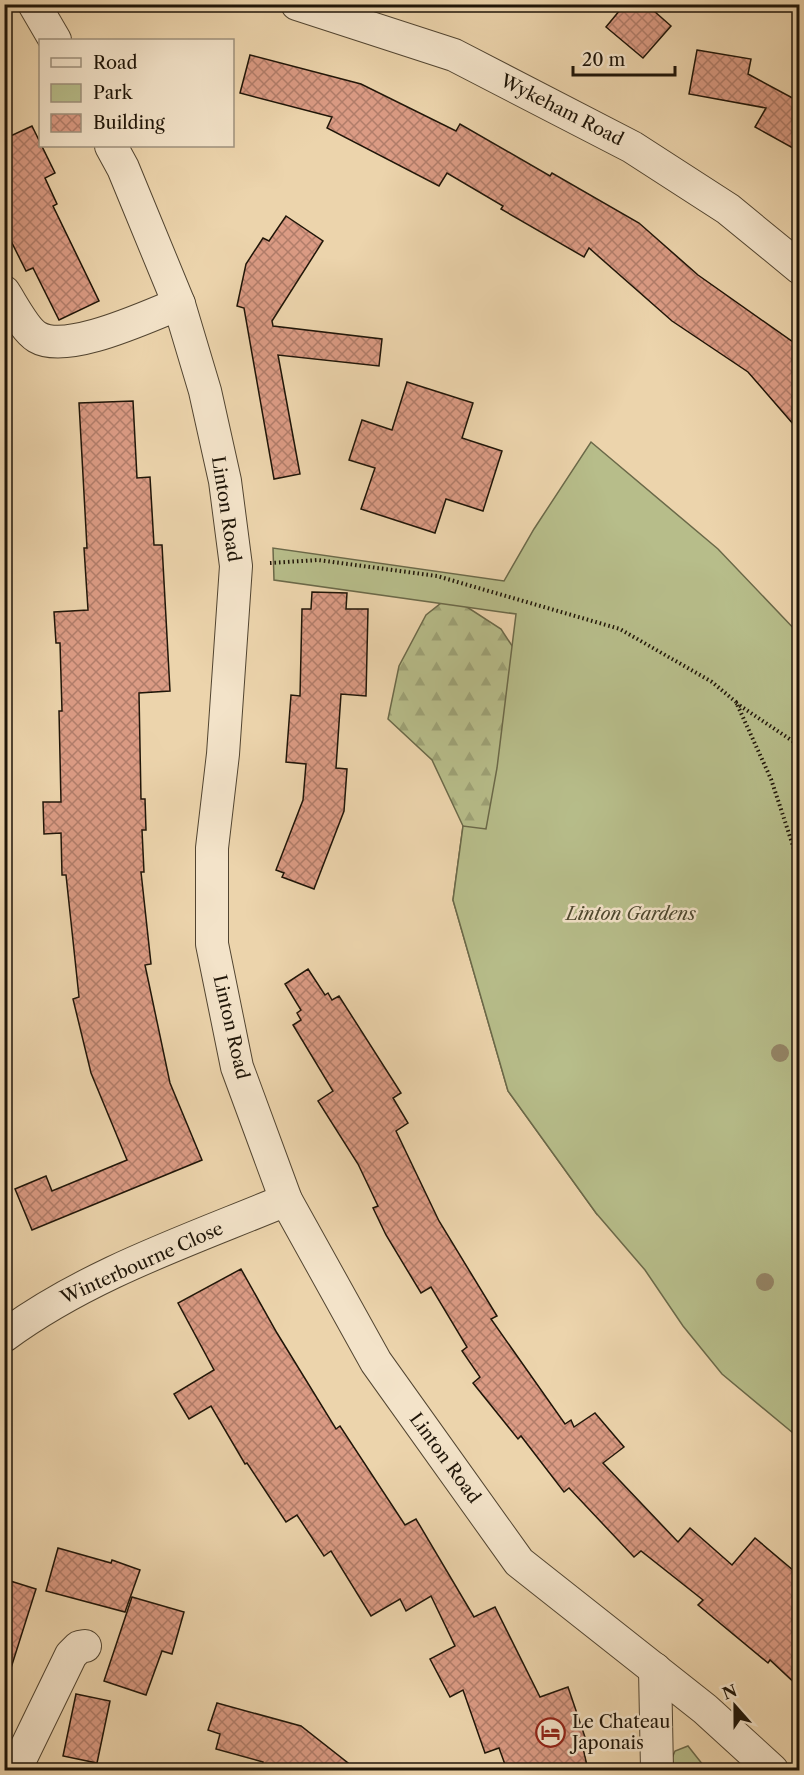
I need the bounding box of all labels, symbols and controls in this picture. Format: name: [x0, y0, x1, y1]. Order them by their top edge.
legend: [39, 39, 234, 147]
scale bar: [573, 39, 675, 77]
text: 20 m: [582, 49, 626, 71]
text: Road: [93, 52, 138, 74]
street label: Wykeham Road: [496, 69, 627, 151]
text: Park: [93, 82, 134, 104]
text: Building: [93, 112, 165, 134]
street label: Linton Road: [207, 455, 245, 563]
park label: Linton Gardens: [564, 903, 696, 925]
street label: Linton Road: [208, 973, 254, 1081]
street label: Winterbourne Close: [57, 1217, 227, 1309]
street label: Linton Road: [405, 1408, 485, 1508]
north arrow: [705, 1676, 765, 1736]
text: N: [720, 1680, 740, 1704]
place label: Le Chateau Japonais: [569, 1711, 670, 1754]
hotel icon: Le Chateau Japonais: [535, 1716, 567, 1748]

